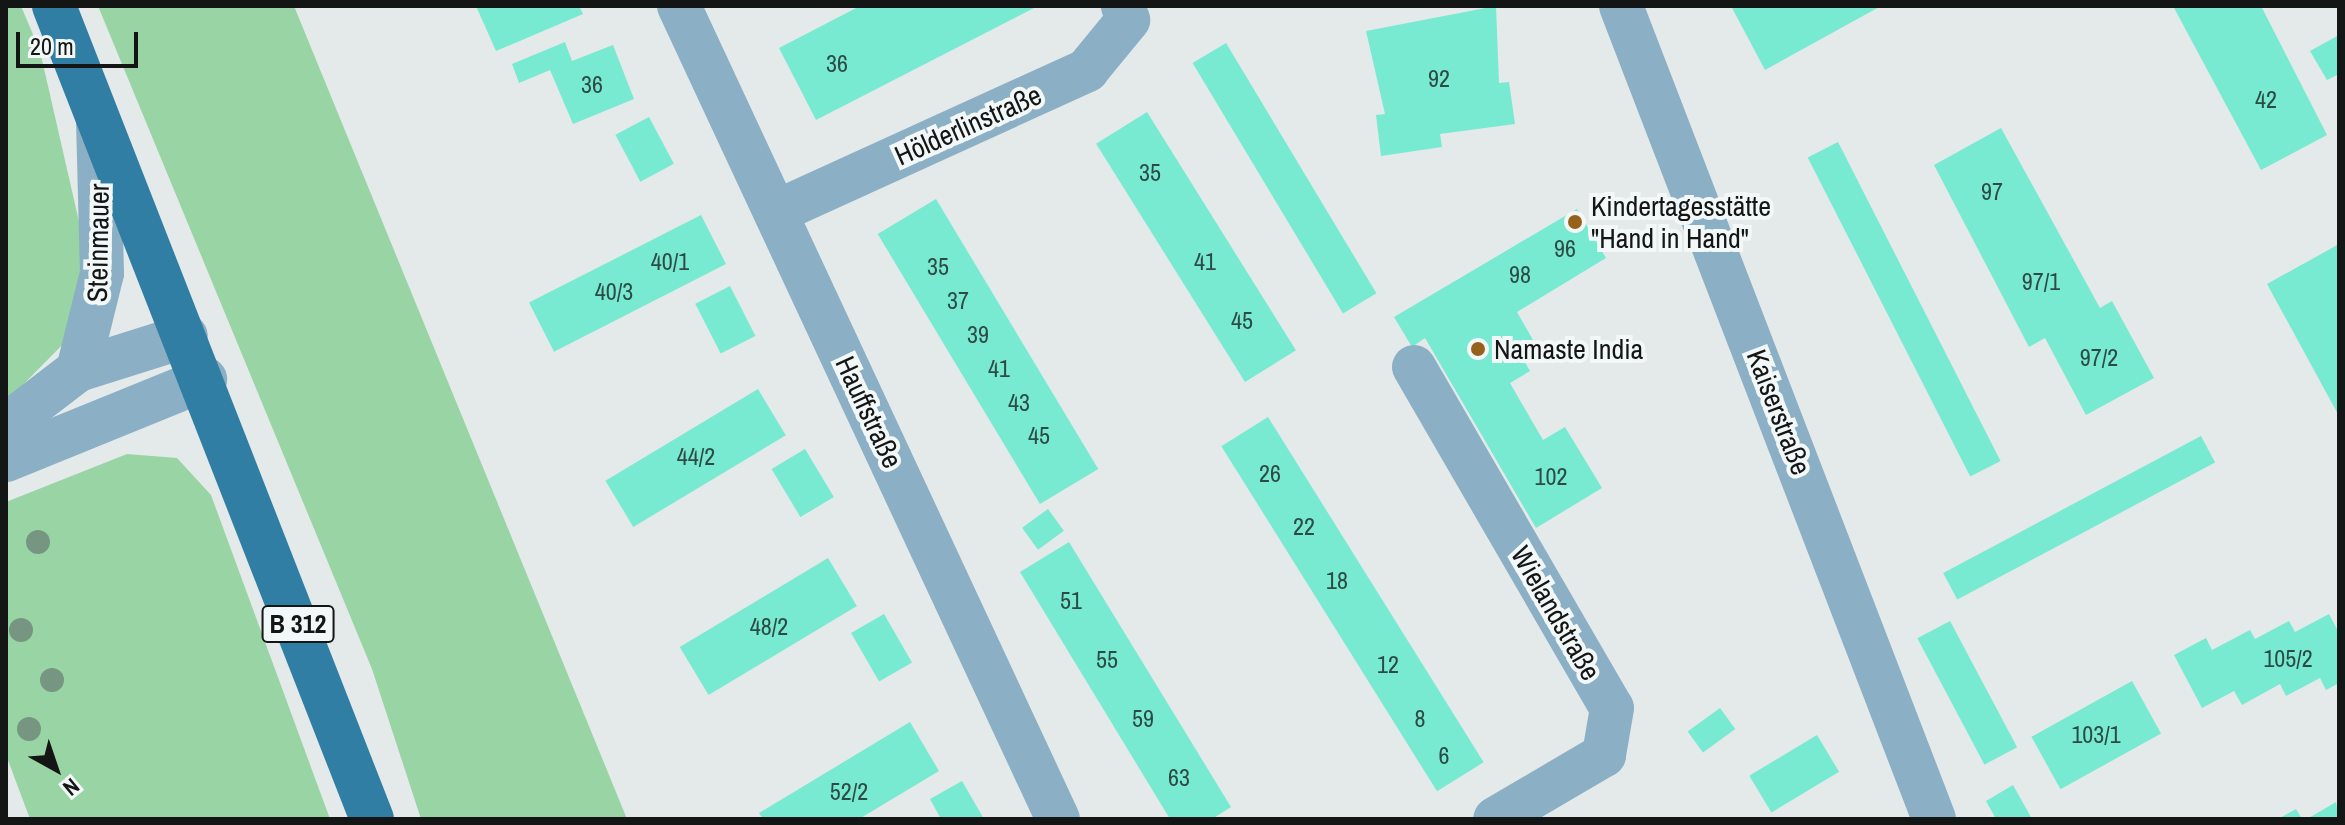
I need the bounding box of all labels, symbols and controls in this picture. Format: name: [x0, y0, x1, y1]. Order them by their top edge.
scale bar: [20, 16, 142, 66]
text: 20 m: [30, 30, 74, 62]
house number: 36: [826, 50, 848, 78]
house number: 92: [1428, 65, 1450, 93]
house number: 36: [581, 71, 603, 99]
street label: Hölderlinstraße: [889, 78, 1047, 172]
house number: 42: [2255, 86, 2277, 114]
house number: 35: [1139, 159, 1161, 187]
house number: 97: [1981, 178, 2003, 206]
street label: Steinmauer: [80, 183, 116, 303]
place label: Kindertagesstätte "Hand in Hand": [1591, 189, 1771, 255]
marker: Kindertagesstätte "Hand in Hand": [1566, 213, 1584, 231]
house number: 96: [1554, 235, 1576, 263]
house number: 40/1: [651, 248, 689, 276]
house number: 41: [1194, 248, 1216, 276]
house number: 35: [927, 253, 949, 281]
house number: 98: [1509, 261, 1531, 289]
house number: 97/1: [2022, 268, 2060, 296]
house number: 40/3: [595, 278, 633, 306]
house number: 37: [947, 287, 969, 315]
house number: 45: [1231, 307, 1253, 335]
house number: 39: [967, 321, 989, 349]
place label: Namaste India: [1494, 332, 1643, 366]
marker: Namaste India: [1469, 340, 1487, 358]
house number: 97/2: [2080, 344, 2118, 372]
street label: Kaiserstraße: [1740, 345, 1818, 479]
street label: Hauffstraße: [829, 351, 909, 473]
house number: 41: [988, 355, 1010, 383]
house number: 43: [1008, 389, 1030, 417]
house number: 45: [1028, 422, 1050, 450]
house number: 44/2: [677, 443, 715, 471]
house number: 26: [1259, 460, 1281, 488]
house number: 102: [1535, 463, 1567, 491]
house number: 22: [1293, 513, 1315, 541]
street label: Wielandstraße: [1504, 540, 1608, 686]
house number: 18: [1326, 567, 1348, 595]
house number: 51: [1060, 587, 1082, 615]
road number: B 312: [260, 602, 336, 646]
house number: 48/2: [750, 613, 788, 641]
house number: 105/2: [2263, 645, 2313, 673]
house number: 55: [1096, 646, 1118, 674]
house number: 12: [1377, 651, 1399, 679]
house number: 59: [1132, 705, 1154, 733]
house number: 8: [1415, 705, 1425, 733]
house number: 103/1: [2071, 721, 2121, 749]
north arrow: [16, 729, 96, 809]
house number: 6: [1439, 742, 1449, 770]
house number: 63: [1168, 764, 1190, 792]
text: N: [57, 772, 86, 803]
house number: 52/2: [830, 778, 868, 806]

